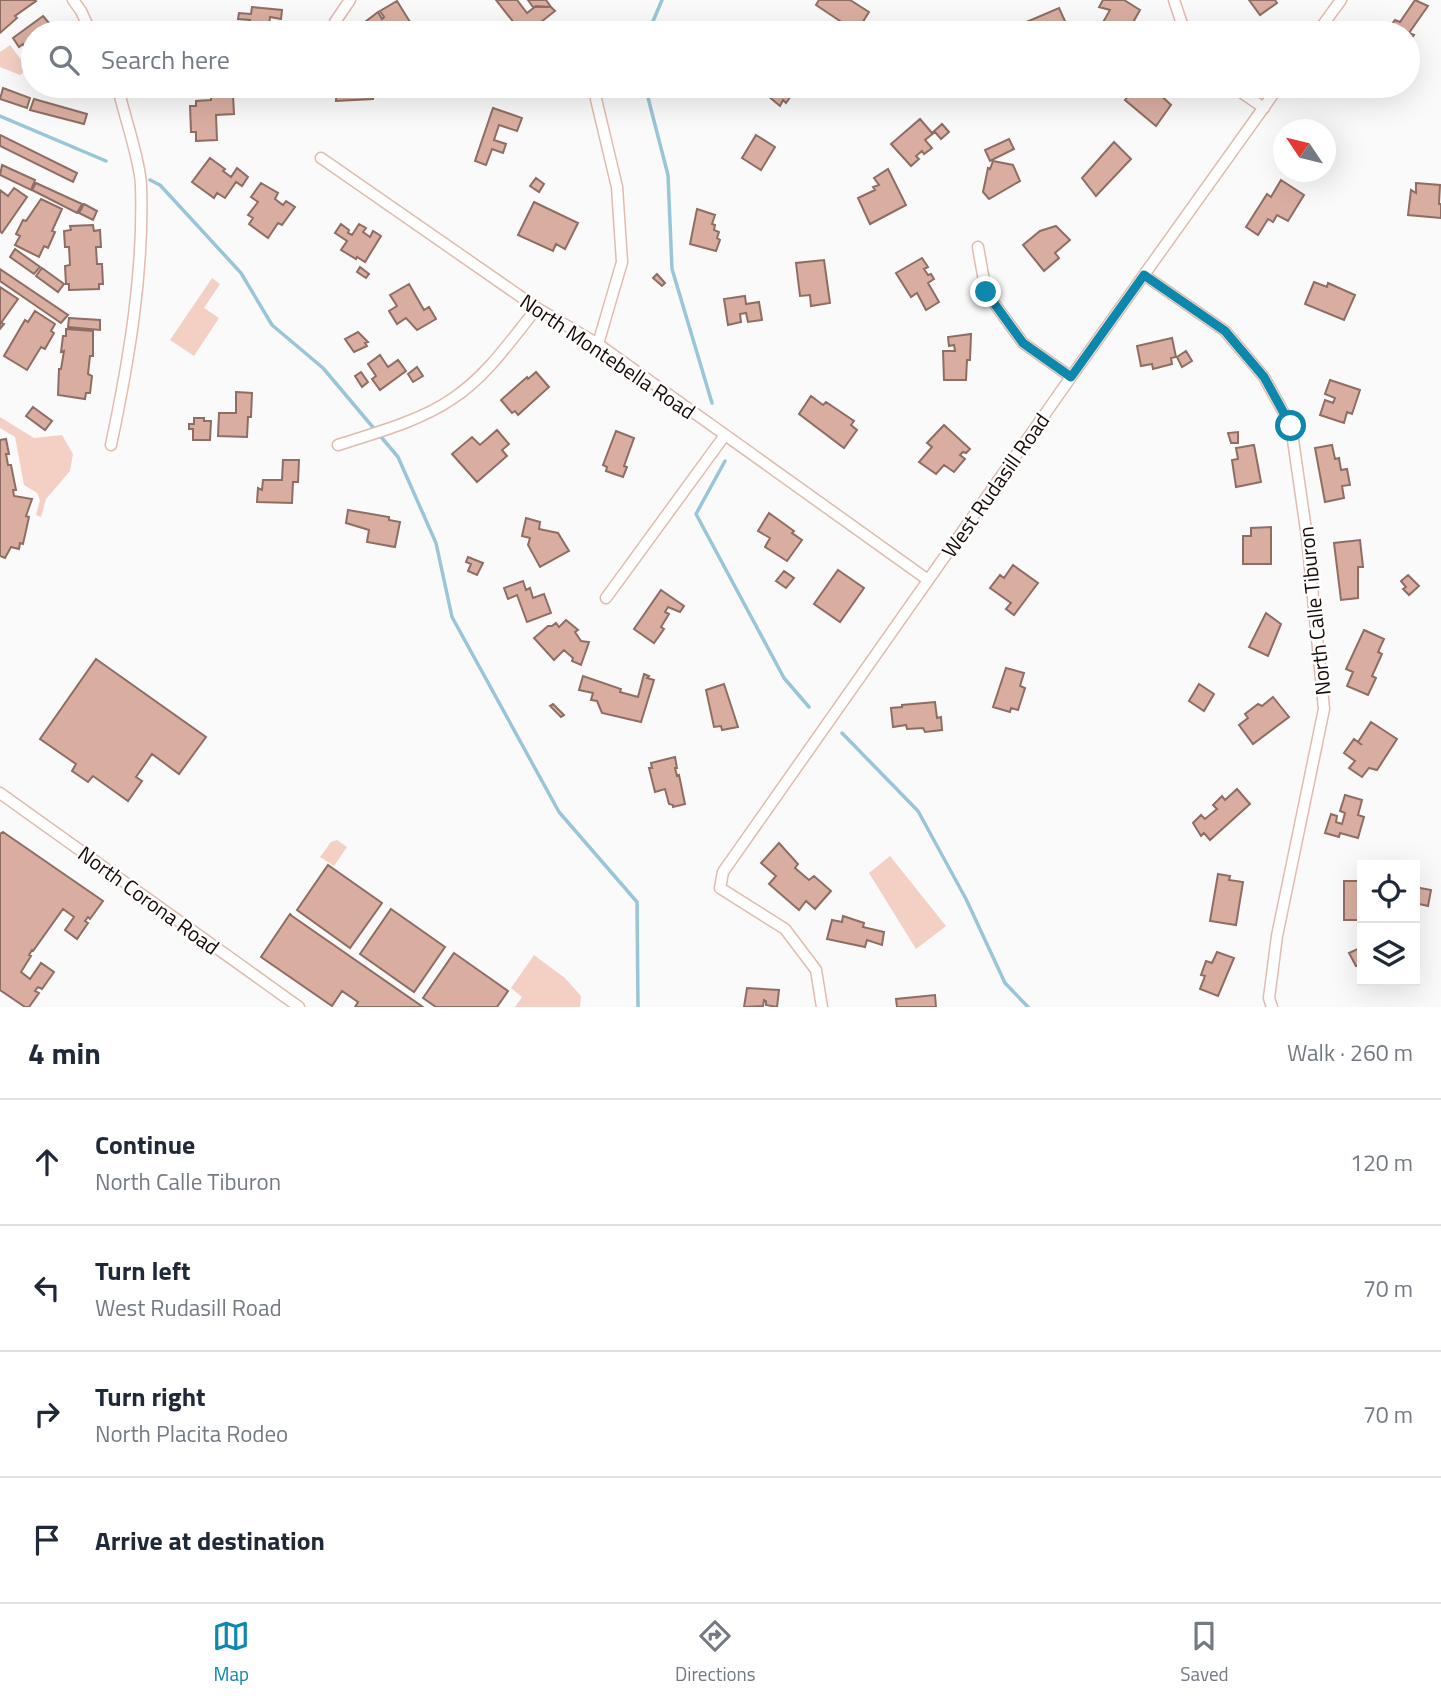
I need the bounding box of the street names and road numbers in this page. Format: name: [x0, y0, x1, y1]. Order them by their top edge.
street label: North Montebella Road: [514, 285, 702, 427]
street label: West Rudasill Road: [933, 406, 1057, 564]
street label: North Calle Tiburon: [1289, 525, 1339, 697]
street label: North Corona Road: [72, 838, 226, 962]

